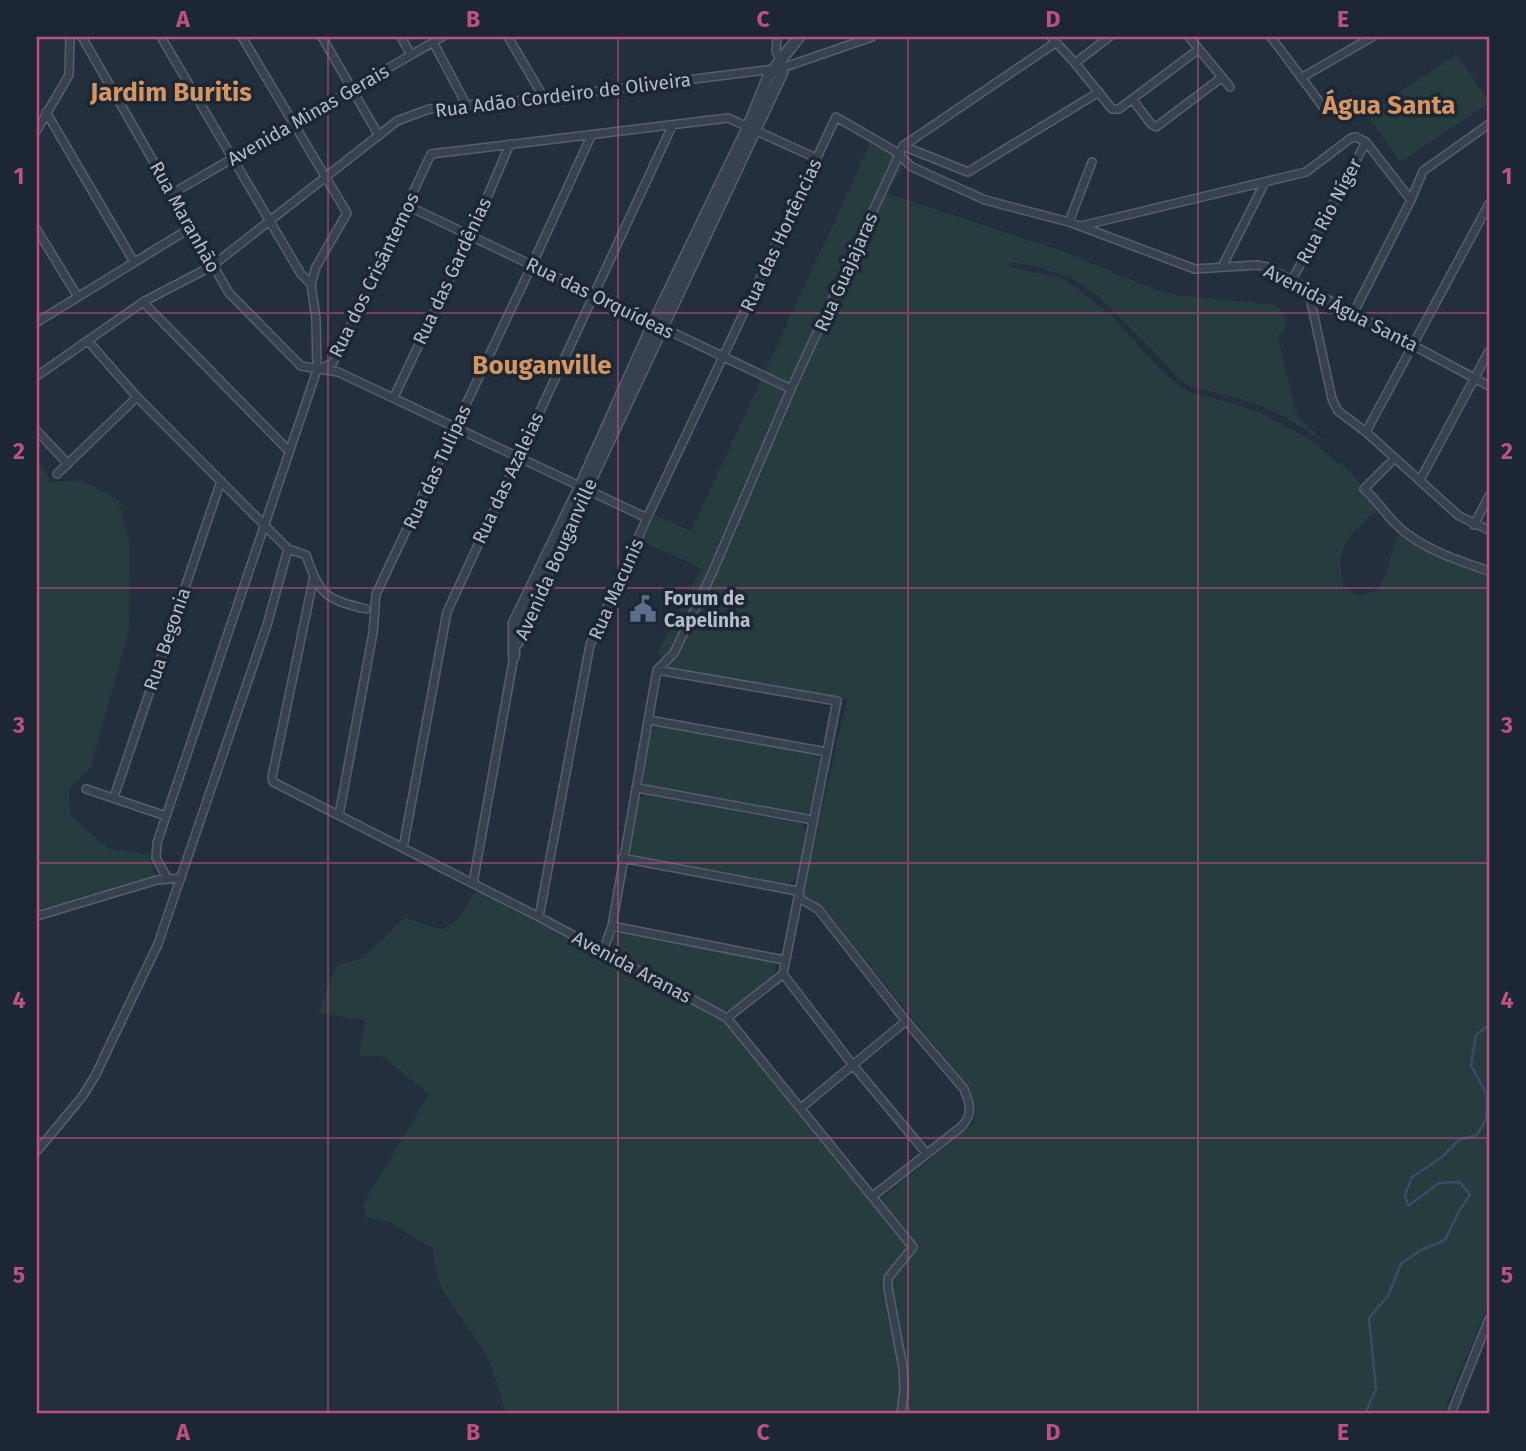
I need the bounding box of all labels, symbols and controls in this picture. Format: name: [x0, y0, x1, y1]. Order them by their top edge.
text: A: [175, 5, 190, 33]
text: B: [466, 5, 480, 33]
text: C: [756, 5, 770, 33]
text: D: [1046, 5, 1061, 33]
text: E: [1337, 5, 1349, 33]
street label: Avenida Minas Gerais: [223, 59, 393, 171]
street label: Rua Adão Cordeiro de Oliveira: [434, 68, 692, 122]
district label: Jardim Buritis: [89, 77, 252, 108]
district label: Água Santa: [1322, 89, 1455, 121]
street label: Rua Rio Níger: [1291, 154, 1367, 268]
street label: Rua das Hortências: [735, 155, 827, 315]
street label: Rua Maranhão: [145, 157, 225, 277]
text: 1: [14, 162, 24, 190]
text: 1: [1502, 162, 1512, 190]
street label: Rua dos Crisântemos: [324, 189, 424, 361]
street label: Rua das Gardênias: [408, 194, 496, 348]
street label: Rua Guajajaras: [809, 209, 883, 335]
street label: Rua das Orquídeas: [522, 252, 678, 344]
street label: Avenida Água Santa: [1260, 259, 1422, 357]
district label: Bouganville: [472, 350, 612, 381]
street label: Rua das Tulipas: [398, 401, 476, 533]
street label: Rua das Azaleias: [467, 408, 549, 547]
text: 2: [13, 437, 25, 465]
text: 2: [1501, 437, 1513, 465]
street label: Avenida Bouganville: [510, 475, 602, 643]
street label: Rua Macunis: [583, 535, 649, 643]
street label: Rua Begonia: [139, 585, 195, 693]
place label: Forum de Capelinha: [664, 587, 750, 632]
public building icon: Forum de Capelinha: [628, 594, 658, 624]
text: 3: [12, 711, 25, 739]
text: 3: [1500, 711, 1513, 739]
street label: Avenida Aranas: [568, 926, 696, 1008]
text: 4: [13, 986, 26, 1014]
text: 4: [1501, 986, 1514, 1014]
text: 5: [13, 1261, 25, 1289]
text: 5: [1501, 1261, 1513, 1289]
text: A: [175, 1418, 190, 1446]
text: B: [466, 1418, 480, 1446]
text: C: [756, 1418, 770, 1446]
text: D: [1046, 1418, 1061, 1446]
text: E: [1337, 1418, 1349, 1446]

